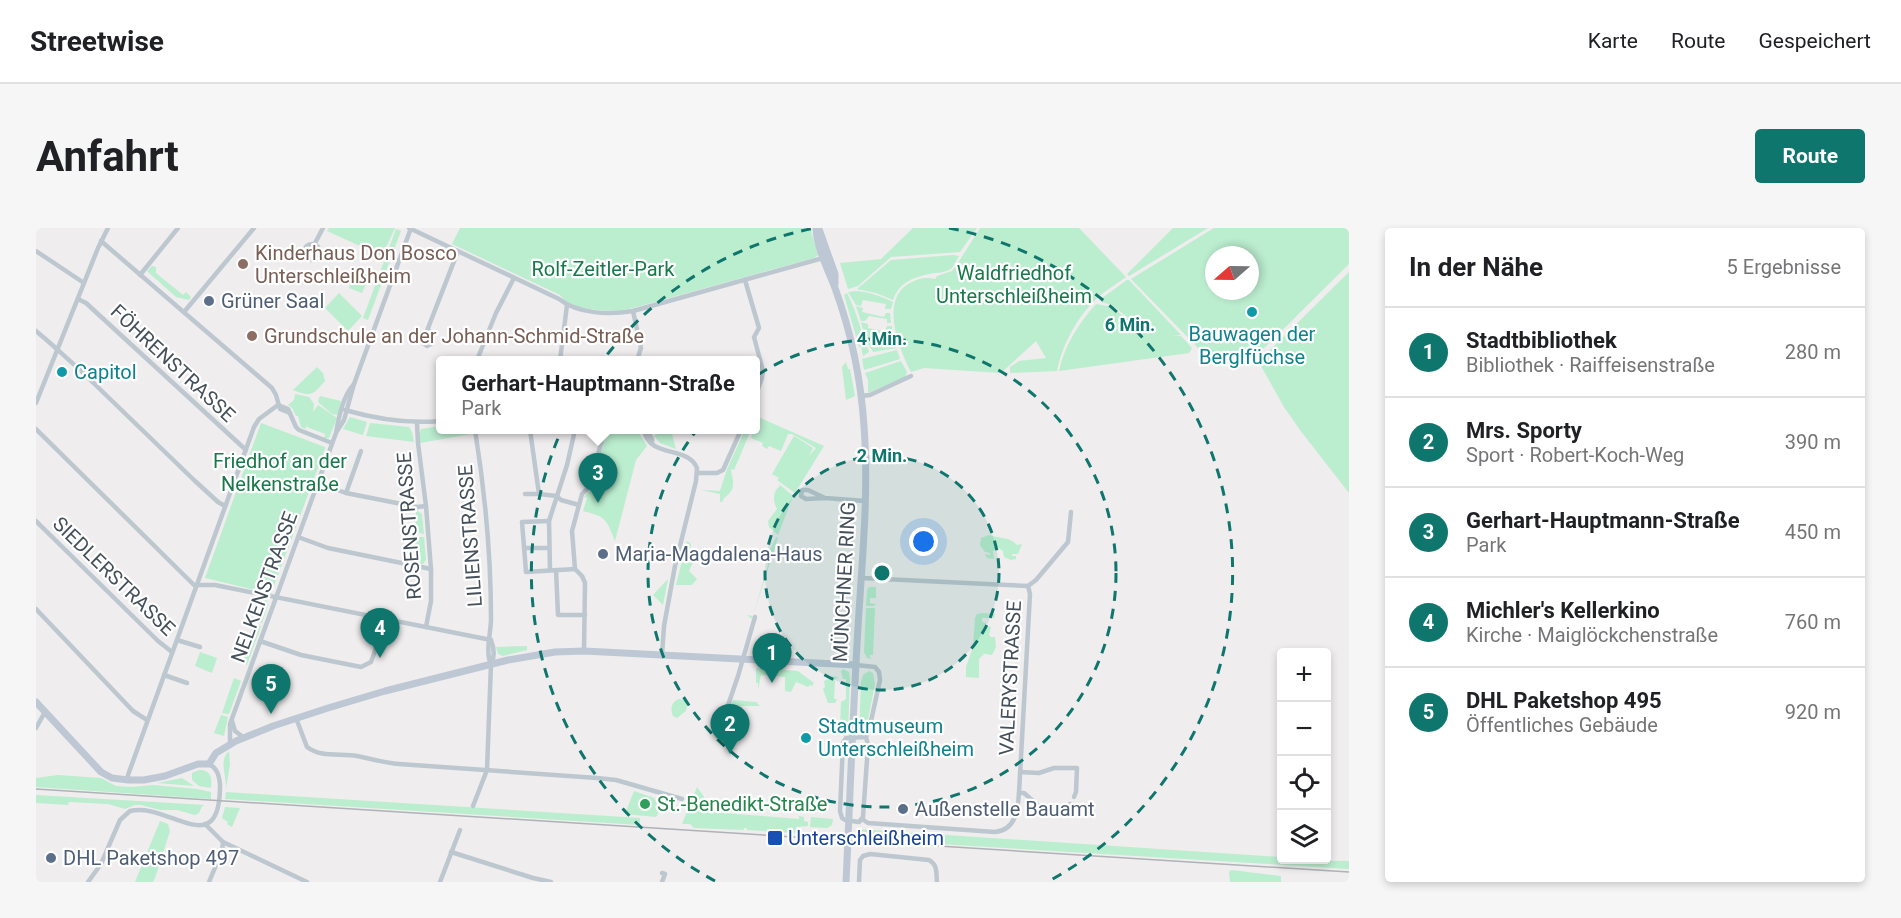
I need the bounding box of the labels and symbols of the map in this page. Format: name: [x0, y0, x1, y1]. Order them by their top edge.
place label: Kinderhaus Don Bosco Unterschleißheim: [255, 241, 457, 288]
north arrow: [1205, 246, 1259, 300]
marker: Kinderhaus Don Bosco Unterschleißheim: [236, 257, 250, 271]
park label: Rolf-Zeitler-Park: [532, 257, 675, 281]
park label: Waldfriedhof Unterschleißheim: [936, 261, 1092, 308]
place label: Grüner Saal: [221, 289, 324, 313]
marker: Grüner Saal: [202, 294, 216, 308]
street label: FÖHRENSTRASSE: [106, 299, 240, 427]
marker: Bauwagen der Berglfüchse: [1245, 305, 1259, 319]
text: 6 Min.: [1105, 314, 1155, 335]
place label: Bauwagen der Berglfüchse: [1189, 322, 1316, 369]
place label: Grundschule an der Johann-Schmid-Straße: [264, 324, 644, 348]
text: 4 Min.: [857, 328, 907, 349]
marker: Grundschule an der Johann-Schmid-Straße: [245, 329, 259, 343]
place label: Capitol: [74, 360, 137, 384]
marker: Capitol: [55, 365, 69, 379]
text: 2 Min.: [857, 445, 907, 466]
park label: Friedhof an der Nelkenstraße: [213, 449, 347, 496]
street label: ROSENSTRASSE: [392, 451, 426, 601]
pin: 3: [578, 454, 618, 503]
street label: LILIENSTRASSE: [453, 464, 487, 608]
street label: MÜNCHNER RING: [828, 501, 860, 663]
street label: NELKENSTRASSE: [226, 508, 302, 666]
street label: SIEDLERSTRASSE: [48, 512, 180, 640]
your location: [909, 527, 938, 556]
place label: Maria-Magdalena-Haus: [615, 542, 823, 566]
marker: Maria-Magdalena-Haus: [596, 547, 610, 561]
centre of rings: [872, 563, 892, 583]
street label: VALERYSTRASSE: [994, 600, 1026, 756]
pin: 4: [360, 608, 400, 658]
pin: 1: [752, 634, 792, 683]
pin: 5: [252, 664, 290, 714]
pin: 2: [710, 704, 750, 754]
place label: Stadtmuseum Unterschleißheim: [818, 714, 974, 761]
marker: Stadtmuseum Unterschleißheim: [799, 731, 813, 745]
place label: St.-Benedikt-Straße: [657, 792, 827, 816]
marker: St.-Benedikt-Straße: [638, 797, 652, 811]
place label: Außenstelle Bauamt: [915, 797, 1095, 821]
marker: Außenstelle Bauamt: [896, 802, 910, 816]
place label: Unterschleißheim: [788, 826, 944, 850]
marker: Unterschleißheim: [766, 829, 784, 847]
place label: DHL Paketshop 497: [63, 846, 239, 870]
marker: DHL Paketshop 497: [44, 851, 58, 865]

